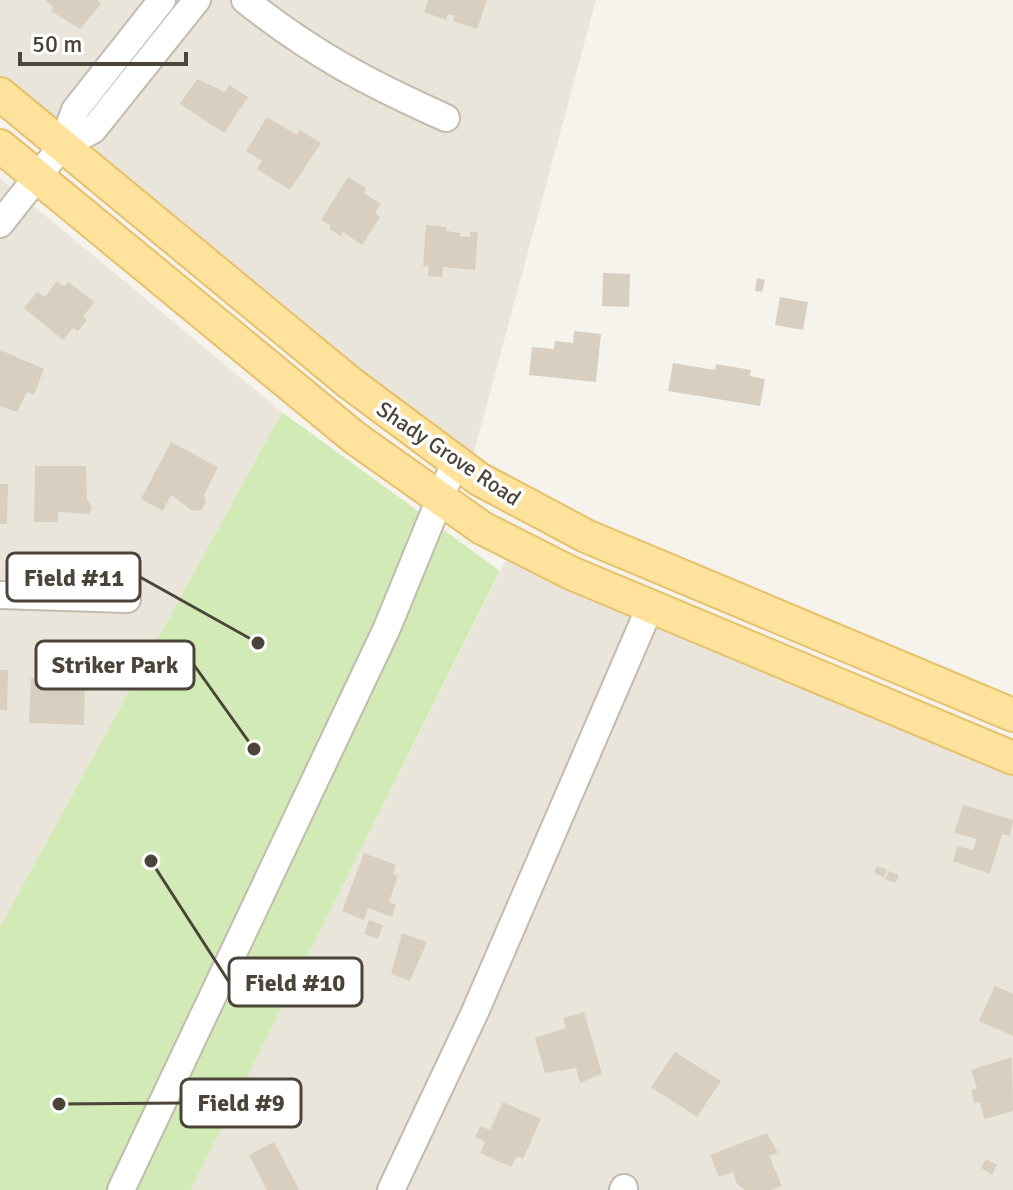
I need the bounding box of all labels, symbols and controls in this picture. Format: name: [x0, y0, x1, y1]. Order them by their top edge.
scale bar: [20, 16, 186, 66]
text: 50 m: [32, 29, 82, 59]
street label: Shady Grove Road: [372, 395, 526, 512]
callout: Field #11: [7, 553, 140, 601]
text: Field #11: [24, 563, 124, 593]
callout: Striker Park: [36, 641, 194, 689]
text: Striker Park: [52, 650, 179, 680]
callout: Field #10: [229, 958, 362, 1006]
text: Field #10: [245, 968, 345, 998]
callout: Field #9: [181, 1079, 301, 1127]
text: Field #9: [197, 1088, 285, 1118]

